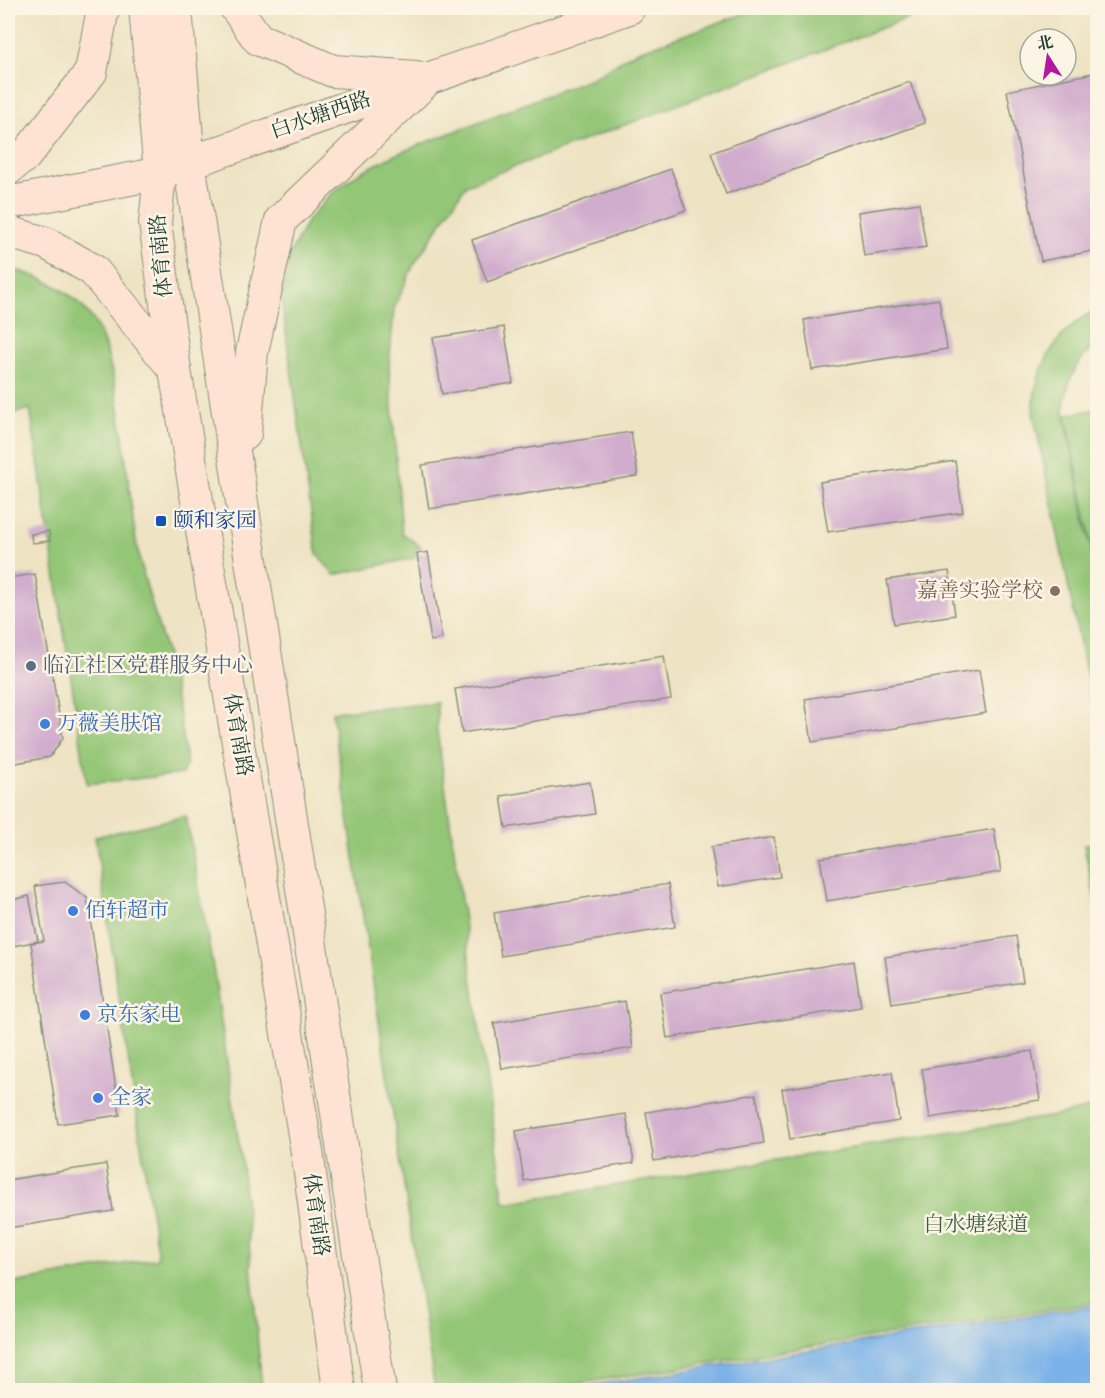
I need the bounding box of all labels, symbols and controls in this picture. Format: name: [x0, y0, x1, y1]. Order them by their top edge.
north arrow: [1018, 27, 1078, 87]
text: 北: [1035, 32, 1055, 57]
street label: 白水塘西路: [267, 85, 375, 147]
street label: 体育南路: [144, 213, 180, 299]
place label: 颐和家园: [173, 507, 257, 536]
marker: 颐和家园: [154, 514, 168, 528]
place label: 嘉善实验学校: [917, 577, 1043, 606]
marker: 嘉善实验学校: [1048, 584, 1062, 598]
place label: 临江社区党群服务中心: [43, 652, 253, 681]
marker: 临江社区党群服务中心: [24, 659, 38, 673]
street label: 体育南路: [215, 691, 259, 779]
place label: 万薇美肤馆: [57, 710, 162, 739]
marker: 万薇美肤馆: [38, 717, 52, 731]
place label: 佰轩超市: [85, 897, 169, 926]
marker: 佰轩超市: [66, 904, 80, 918]
place label: 京东家电: [97, 1001, 181, 1030]
marker: 京东家电: [78, 1008, 92, 1022]
place label: 全家: [110, 1084, 152, 1113]
marker: 全家: [91, 1091, 105, 1105]
street label: 体育南路: [295, 1171, 335, 1259]
park label: 白水塘绿道: [924, 1211, 1029, 1240]

